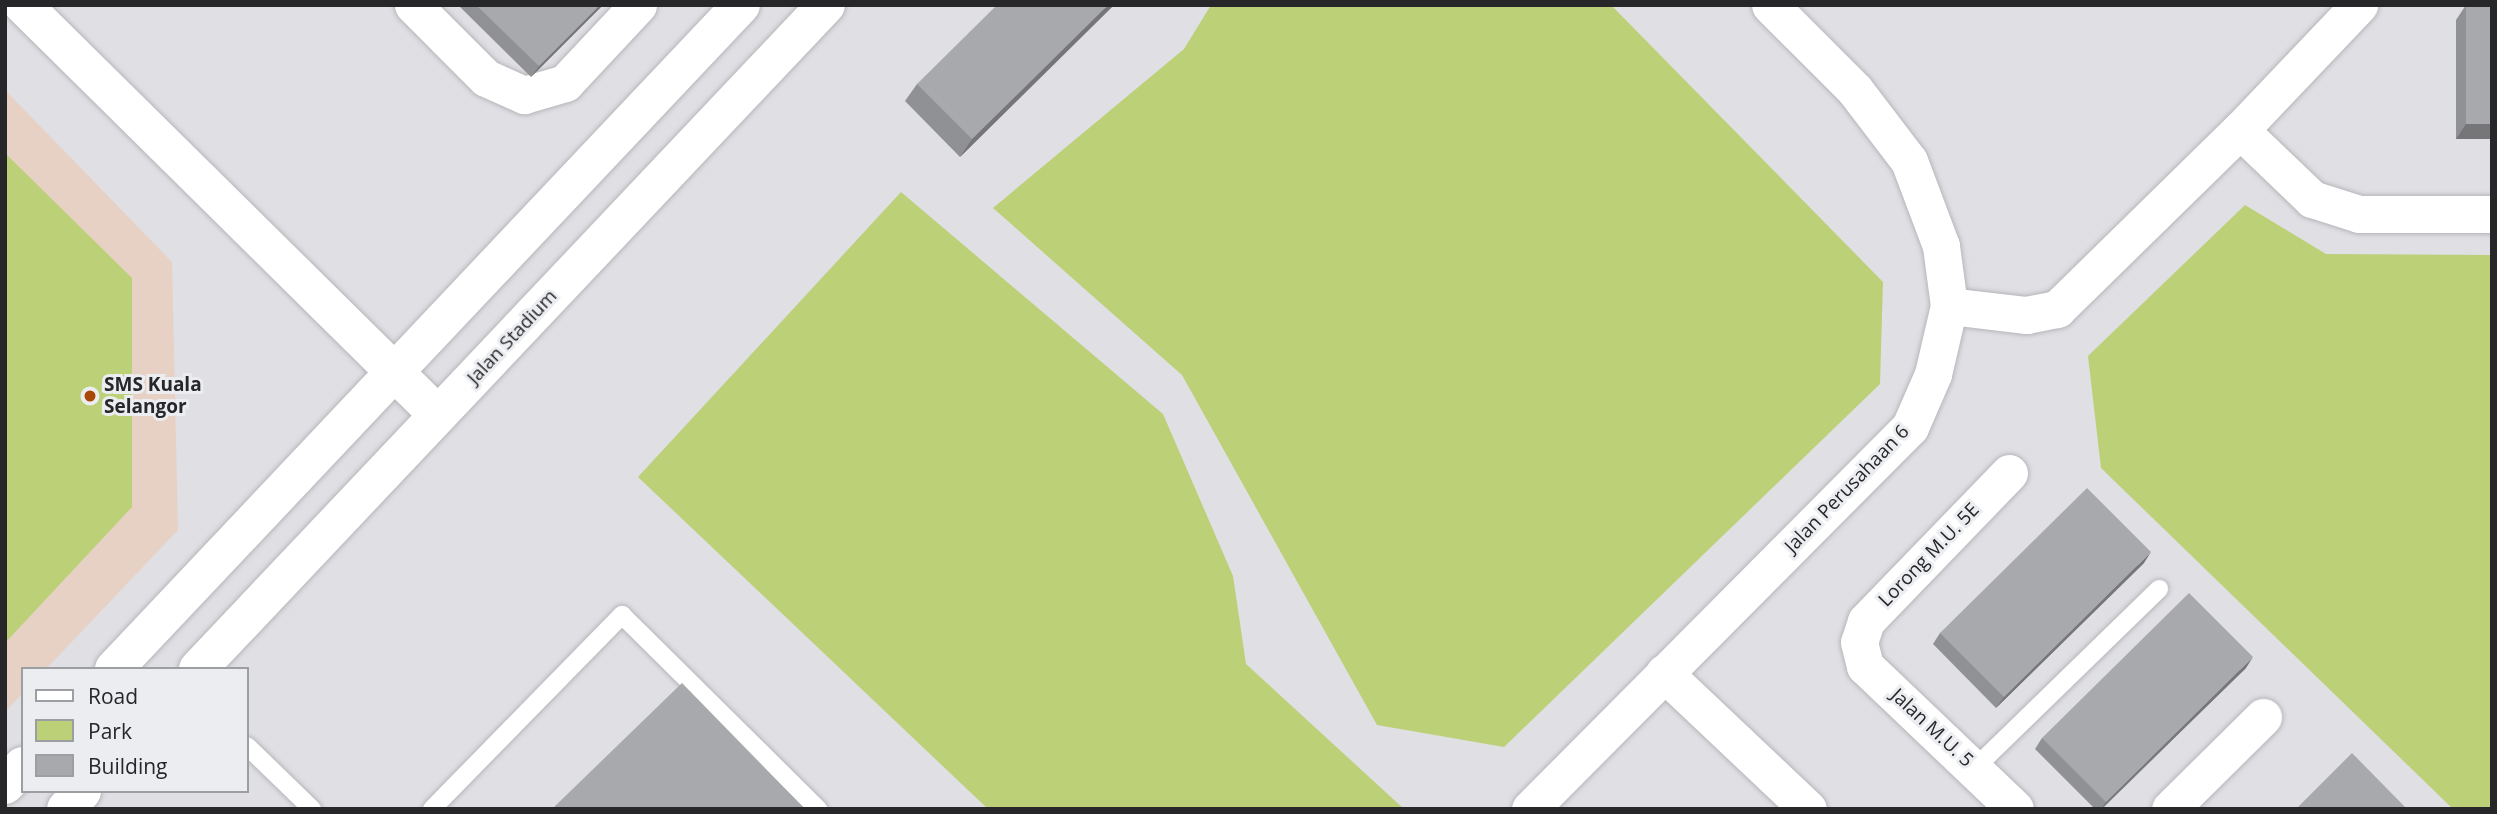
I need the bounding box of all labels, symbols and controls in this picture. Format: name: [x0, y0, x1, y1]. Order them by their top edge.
street label: Jalan Stadium: [462, 285, 562, 389]
place label: SMS Kuala Selangor: [104, 374, 202, 418]
marker: SMS Kuala Selangor: [82, 388, 98, 404]
street label: Jalan Perusahaan 6: [1780, 420, 1914, 558]
street label: Lorong M.U. 5E: [1874, 499, 1984, 611]
legend: [21, 667, 248, 793]
text: Road: [88, 682, 138, 710]
street label: Jalan M.U. 5: [1886, 684, 1978, 772]
text: Park: [88, 717, 132, 745]
text: Building: [88, 752, 167, 780]

